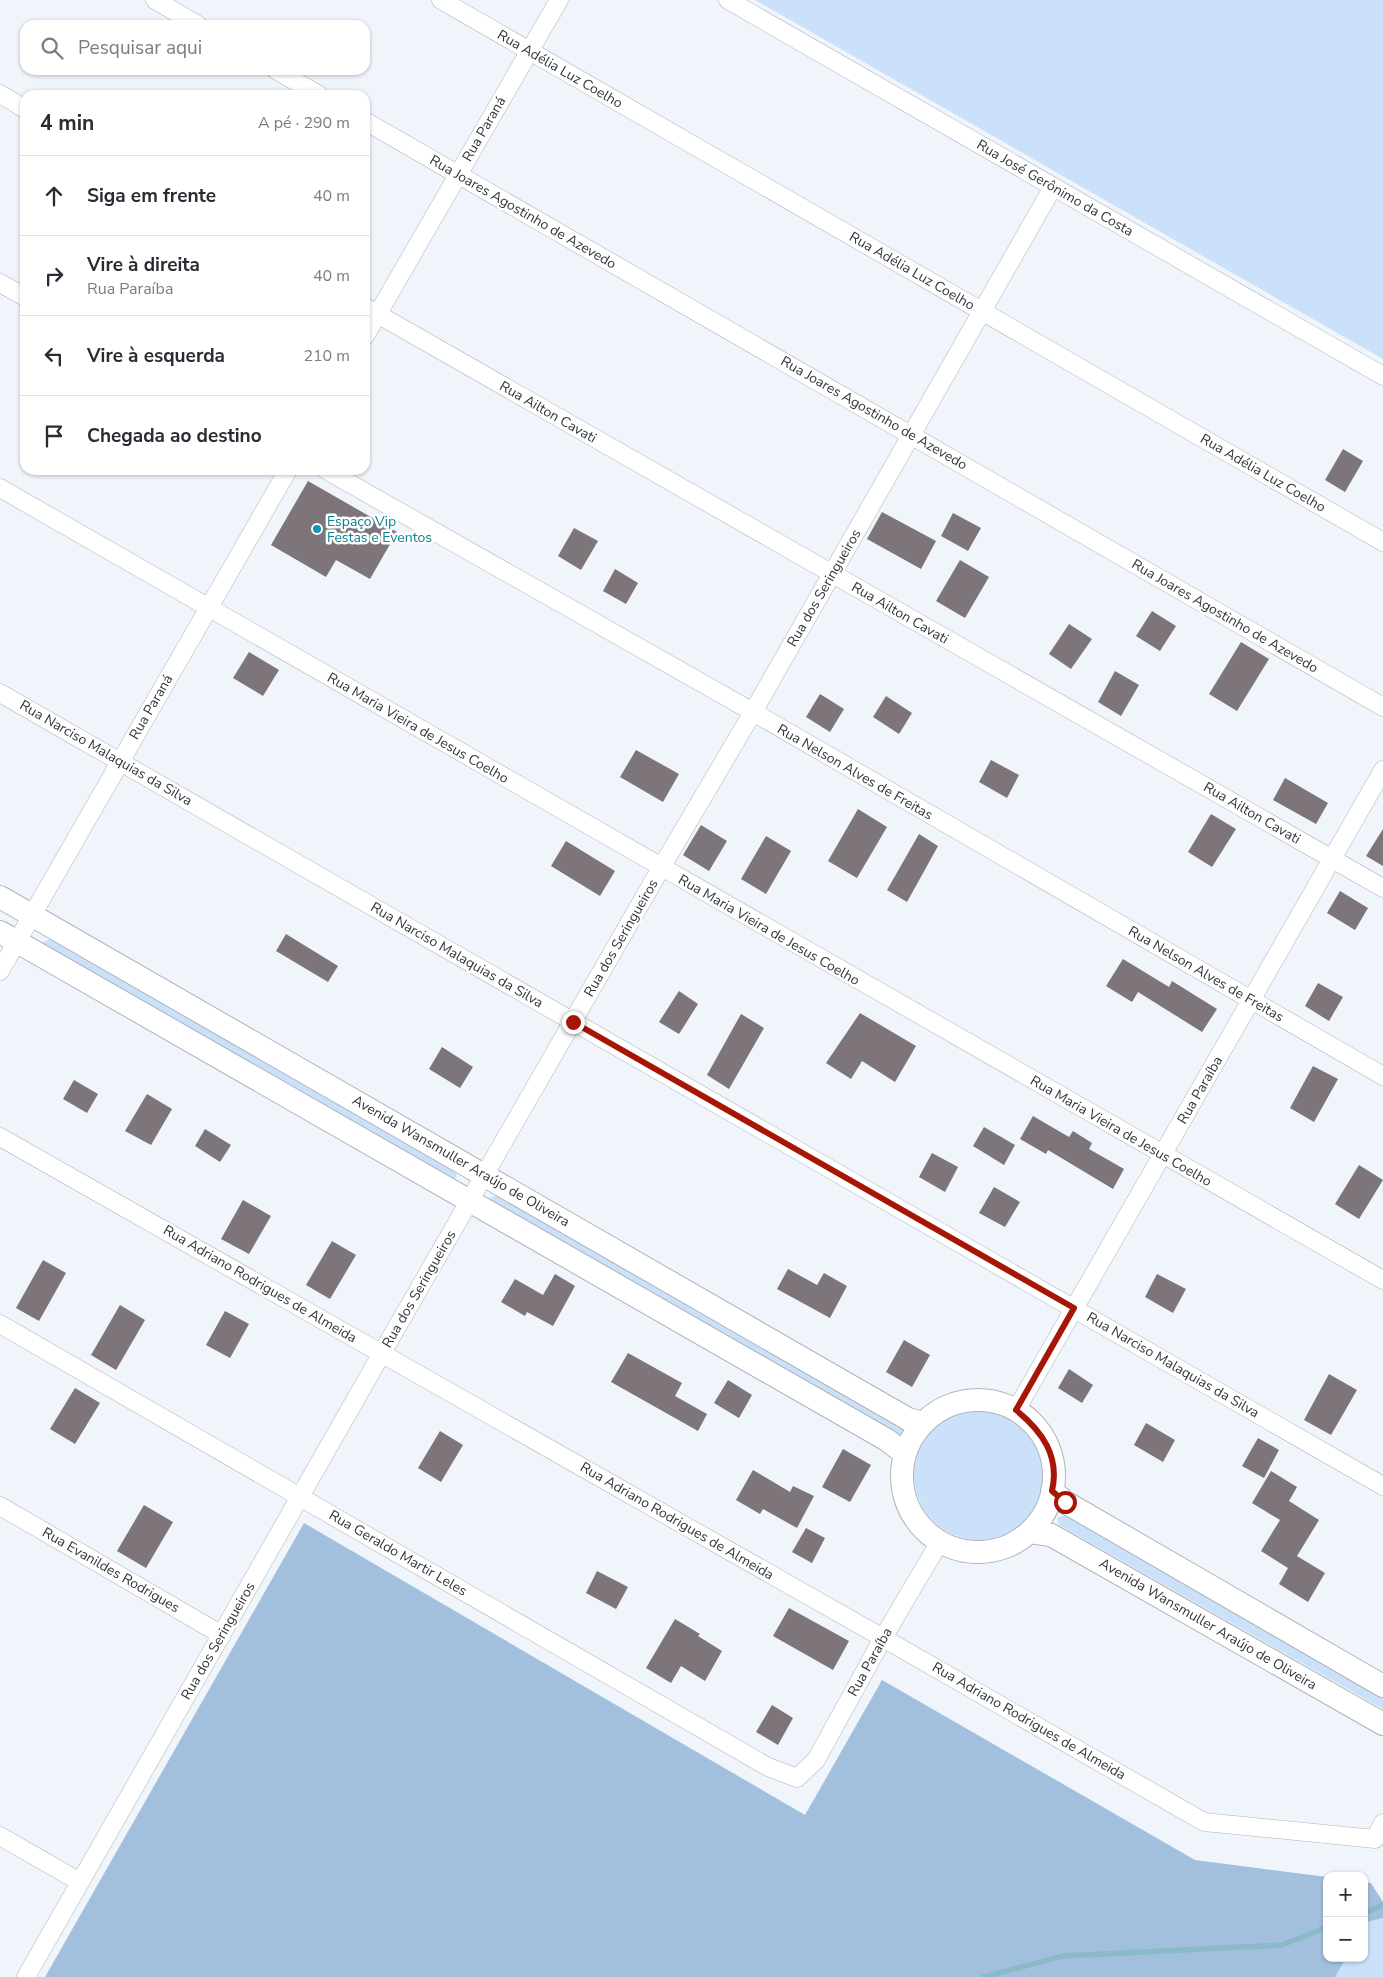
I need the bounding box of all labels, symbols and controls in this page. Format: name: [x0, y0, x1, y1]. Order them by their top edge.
search box: [20, 20, 370, 75]
street label: Rua Adélia Luz Coelho: [494, 25, 626, 113]
icon: search: [38, 34, 66, 62]
text: Pesquisar aqui: [78, 35, 202, 61]
street label: Rua Paraná: [458, 93, 510, 165]
text: 4 min: [40, 109, 94, 137]
text: A pé · 290 m: [258, 112, 350, 134]
street label: Rua José Gerônimo da Costa: [973, 135, 1137, 241]
street label: Rua Joares Agostinho de Azevedo: [426, 151, 620, 273]
icon: ahead: [40, 182, 68, 210]
text: Siga em frente: [87, 183, 216, 209]
text: 40 m: [313, 185, 350, 207]
street label: Rua Adélia Luz Coelho: [846, 227, 978, 315]
text: Vire à direita: [87, 252, 200, 278]
icon: right: [40, 262, 68, 290]
text: 40 m: [313, 265, 350, 287]
text: Rua Paraíba: [87, 278, 173, 300]
icon: left: [40, 342, 68, 370]
text: Vire à esquerda: [87, 343, 225, 369]
text: 210 m: [303, 345, 350, 367]
street label: Rua Joares Agostinho de Azevedo: [777, 352, 971, 474]
street label: Rua Ailton Cavati: [496, 377, 600, 447]
icon: arrive: [40, 422, 68, 450]
text: Chegada ao destino: [87, 423, 262, 449]
street label: Rua Adélia Luz Coelho: [1197, 429, 1329, 517]
place label: Espaço Vip Festas e Eventos: [327, 512, 432, 547]
marker: Espaço Vip Festas e Eventos: [311, 523, 323, 535]
street label: Rua dos Seringueiros: [783, 525, 866, 650]
street label: Rua Joares Agostinho de Azevedo: [1128, 555, 1322, 677]
street label: Rua Ailton Cavati: [848, 578, 952, 648]
street label: Rua Maria Vieira de Jesus Coelho: [324, 668, 512, 788]
street label: Rua Paraná: [125, 671, 177, 743]
street label: Rua Narciso Malaquias da Silva: [16, 696, 196, 810]
street label: Rua Nelson Alves de Freitas: [774, 720, 936, 825]
street label: Rua Ailton Cavati: [1200, 778, 1304, 848]
street label: Rua Maria Vieira de Jesus Coelho: [675, 870, 863, 990]
street label: Rua dos Seringueiros: [580, 875, 663, 1000]
street label: Rua Narciso Malaquias da Silva: [367, 898, 547, 1012]
street label: Rua Nelson Alves de Freitas: [1125, 922, 1287, 1027]
route end: [562, 1011, 585, 1034]
street label: Rua Paraíba: [1173, 1053, 1227, 1127]
street label: Rua Maria Vieira de Jesus Coelho: [1027, 1071, 1215, 1191]
street label: Avenida Wansmuller Araújo de Oliveira: [349, 1091, 573, 1231]
street label: Rua Adriano Rodrigues de Almeida: [160, 1221, 360, 1347]
street label: Rua dos Seringueiros: [378, 1226, 461, 1351]
street label: Rua Narciso Malaquias da Silva: [1083, 1308, 1263, 1422]
street label: Rua Adriano Rodrigues de Almeida: [577, 1458, 777, 1584]
route start: [1054, 1491, 1077, 1514]
street label: Rua Geraldo Martir Leles: [325, 1506, 471, 1601]
street label: Rua Evanildes Rodrigues: [39, 1523, 183, 1617]
street label: Avenida Wansmuller Araújo de Oliveira: [1096, 1554, 1320, 1694]
street label: Rua dos Seringueiros: [177, 1578, 260, 1703]
street label: Rua Paraíba: [843, 1624, 897, 1700]
street label: Rua Adriano Rodrigues de Almeida: [929, 1658, 1129, 1784]
map controls: [1323, 1872, 1368, 1962]
button: +: [1323, 1872, 1368, 1917]
button: −: [1323, 1917, 1368, 1962]

